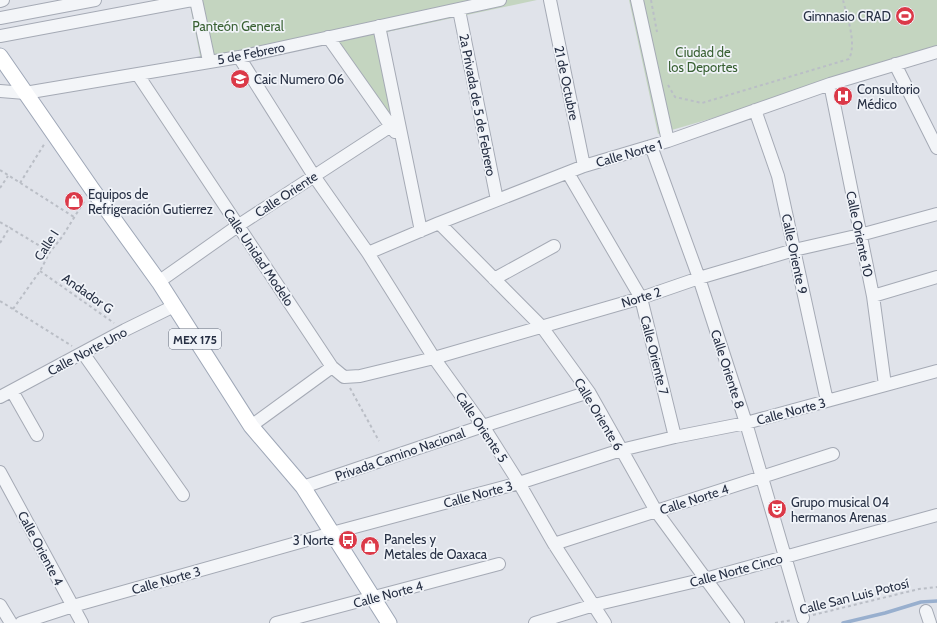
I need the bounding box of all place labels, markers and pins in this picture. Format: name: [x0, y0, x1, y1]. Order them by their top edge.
sports icon: Gimnasio CRAD: [894, 5, 916, 27]
place label: Gimnasio CRAD: [803, 8, 891, 24]
school or university icon: Caic Numero 06: [229, 68, 251, 90]
place label: Caic Numero 06: [254, 71, 344, 87]
place label: Consultorio Médico: [857, 81, 920, 112]
hospital icon: Consultorio Médico: [832, 85, 854, 107]
place label: Equipos de Refrigeración Gutierrez: [88, 186, 213, 217]
shop icon: Equipos de Refrigeración Gutierrez: [63, 190, 85, 212]
place label: Grupo musical 04 hermanos Arenas: [791, 494, 889, 525]
theatre icon: Grupo musical 04 hermanos Arenas: [766, 498, 788, 520]
bus stop icon: 3 Norte: [337, 529, 359, 551]
place label: Paneles y Metales de Oaxaca: [384, 531, 488, 562]
place label: 3 Norte: [293, 532, 334, 548]
shop icon: Paneles y Metales de Oaxaca: [359, 535, 381, 557]

